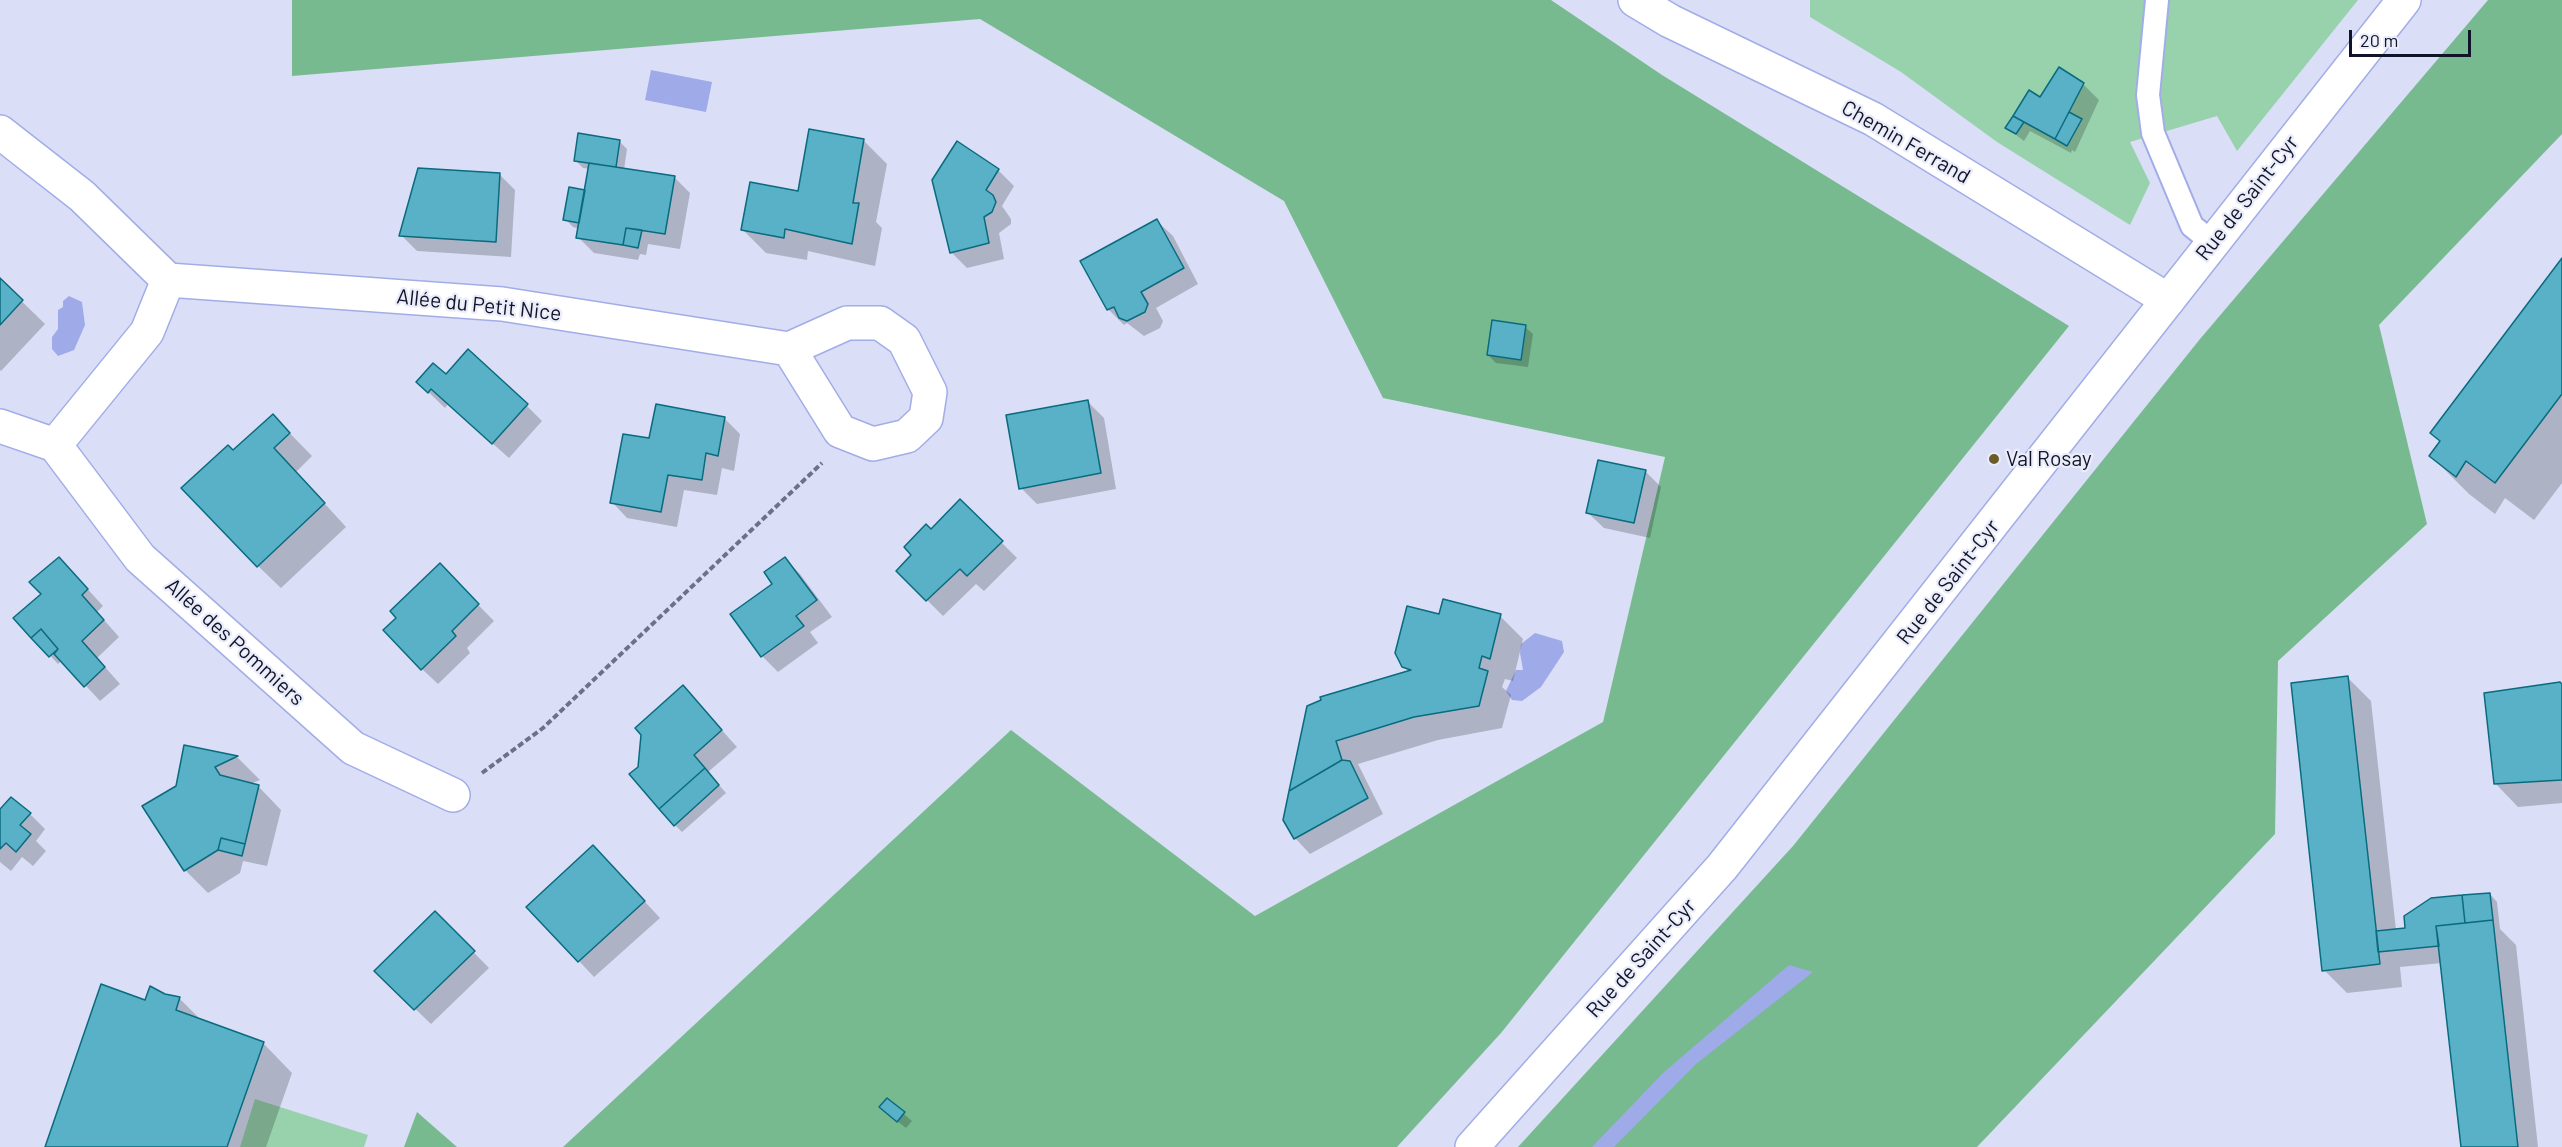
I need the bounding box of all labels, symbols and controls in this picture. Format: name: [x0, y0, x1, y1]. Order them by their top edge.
scale bar: [2352, 18, 2474, 56]
text: 20 m: [2360, 29, 2398, 51]
street label: Chemin Ferrand: [1837, 95, 1975, 189]
street label: Rue de Saint-Cyr: [2190, 130, 2304, 266]
street label: Allée du Petit Nice: [395, 284, 563, 326]
place label: Val Rosay: [2006, 446, 2092, 472]
marker: Val Rosay: [1987, 452, 2001, 466]
street label: Rue de Saint-Cyr: [1891, 514, 2005, 650]
street label: Allée des Pommiers: [160, 573, 310, 711]
street label: Rue de Saint-Cyr: [1581, 893, 1701, 1023]

